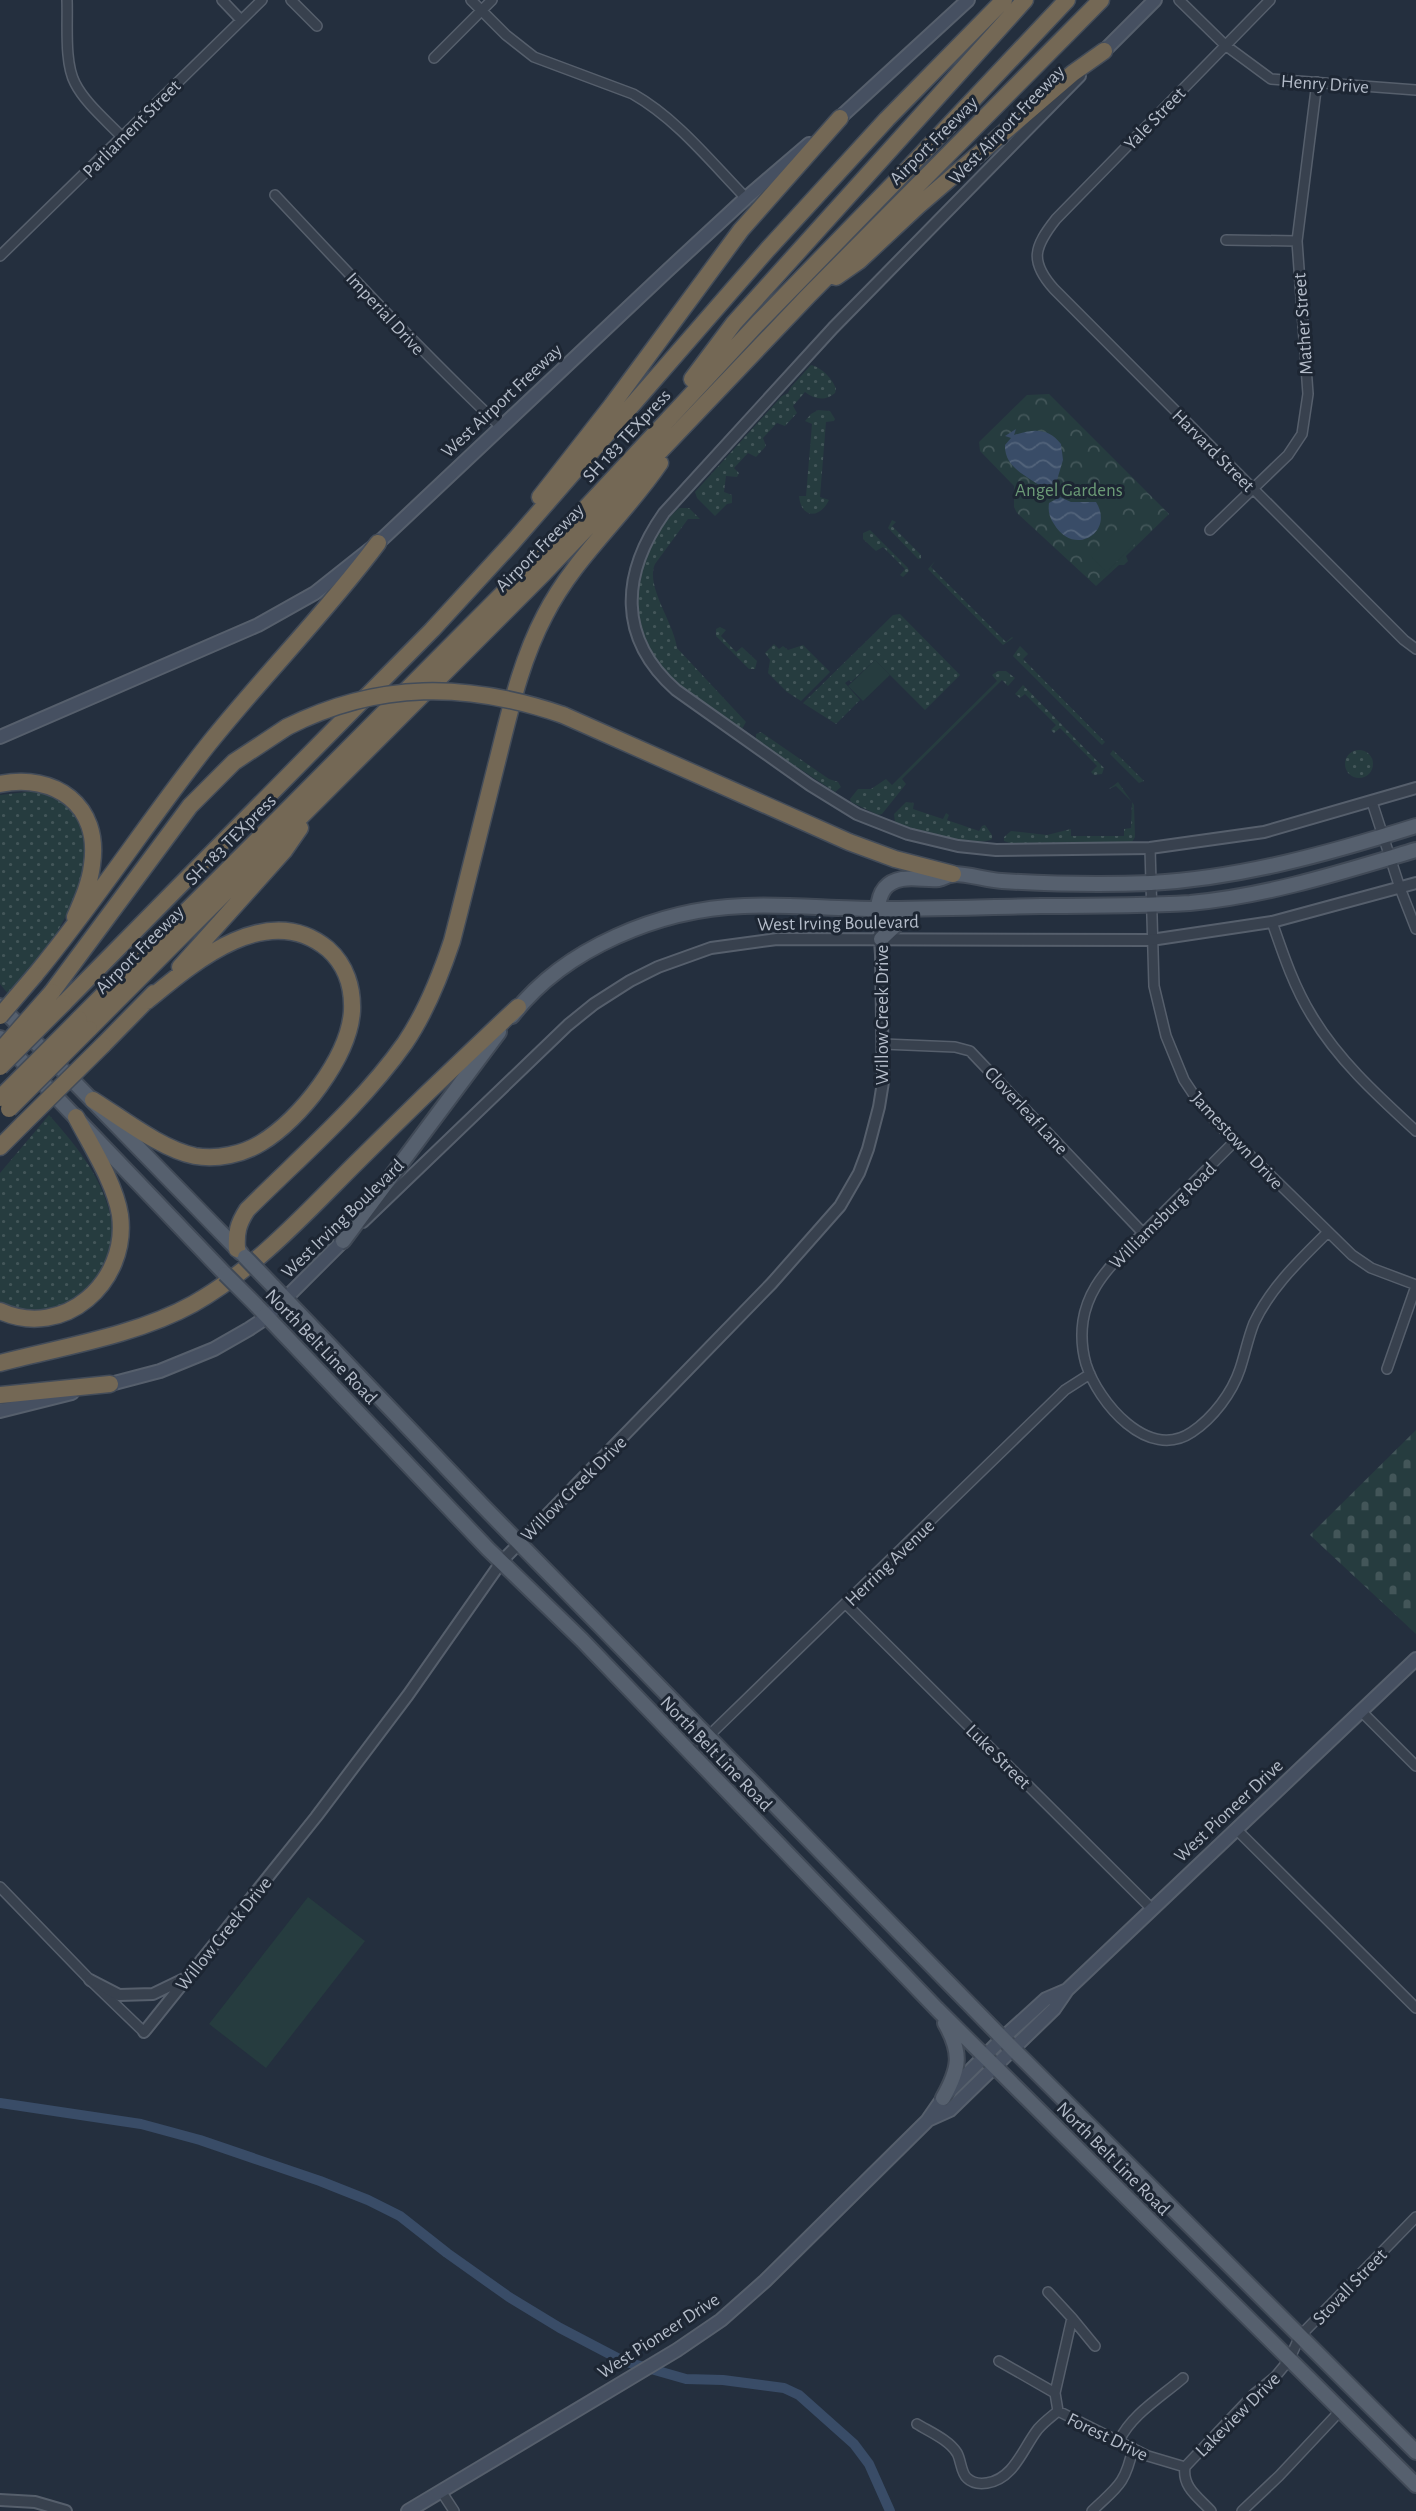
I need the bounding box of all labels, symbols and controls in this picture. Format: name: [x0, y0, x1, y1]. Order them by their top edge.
street label: West Airport Freeway: [946, 62, 1069, 188]
street label: Henry Drive: [1280, 72, 1370, 97]
street label: Parliament Street: [79, 76, 185, 182]
street label: Yale Street: [1121, 84, 1189, 154]
street label: Airport Freeway: [886, 93, 982, 189]
street label: Imperial Drive: [342, 269, 428, 359]
street label: Mather Street: [1290, 272, 1317, 376]
street label: West Airport Freeway: [438, 341, 566, 462]
street label: SH 183 TEXpress: [579, 386, 675, 486]
street label: Harvard Street: [1168, 406, 1258, 496]
park label: Angel Gardens: [1015, 481, 1123, 500]
street label: Airport Freeway: [492, 500, 588, 596]
street label: SH 183 TEXpress: [182, 791, 280, 889]
street label: Airport Freeway: [92, 902, 188, 998]
street label: West Irving Boulevard: [757, 913, 919, 934]
street label: Willow Creek Drive: [873, 945, 892, 1085]
street label: Cloverleaf Lane: [981, 1063, 1071, 1159]
street label: Jamestown Drive: [1187, 1089, 1287, 1193]
street label: West Irving Boulevard: [278, 1156, 408, 1282]
street label: Williamsburg Road: [1106, 1159, 1220, 1273]
street label: North Belt Line Road: [261, 1286, 381, 1408]
street label: Willow Creek Drive: [518, 1433, 630, 1545]
street label: Herring Avenue: [842, 1516, 938, 1610]
street label: North Belt Line Road: [656, 1693, 776, 1815]
street label: Luke Street: [962, 1721, 1034, 1793]
street label: West Pioneer Drive: [1171, 1756, 1287, 1866]
street label: Willow Creek Drive: [173, 1873, 276, 1994]
street label: North Belt Line Road: [1053, 2099, 1173, 2219]
street label: Stovall Street: [1309, 2245, 1391, 2329]
street label: West Pioneer Drive: [595, 2290, 723, 2383]
street label: Lakeview Drive: [1192, 2369, 1284, 2461]
street label: Forest Drive: [1064, 2410, 1151, 2465]

